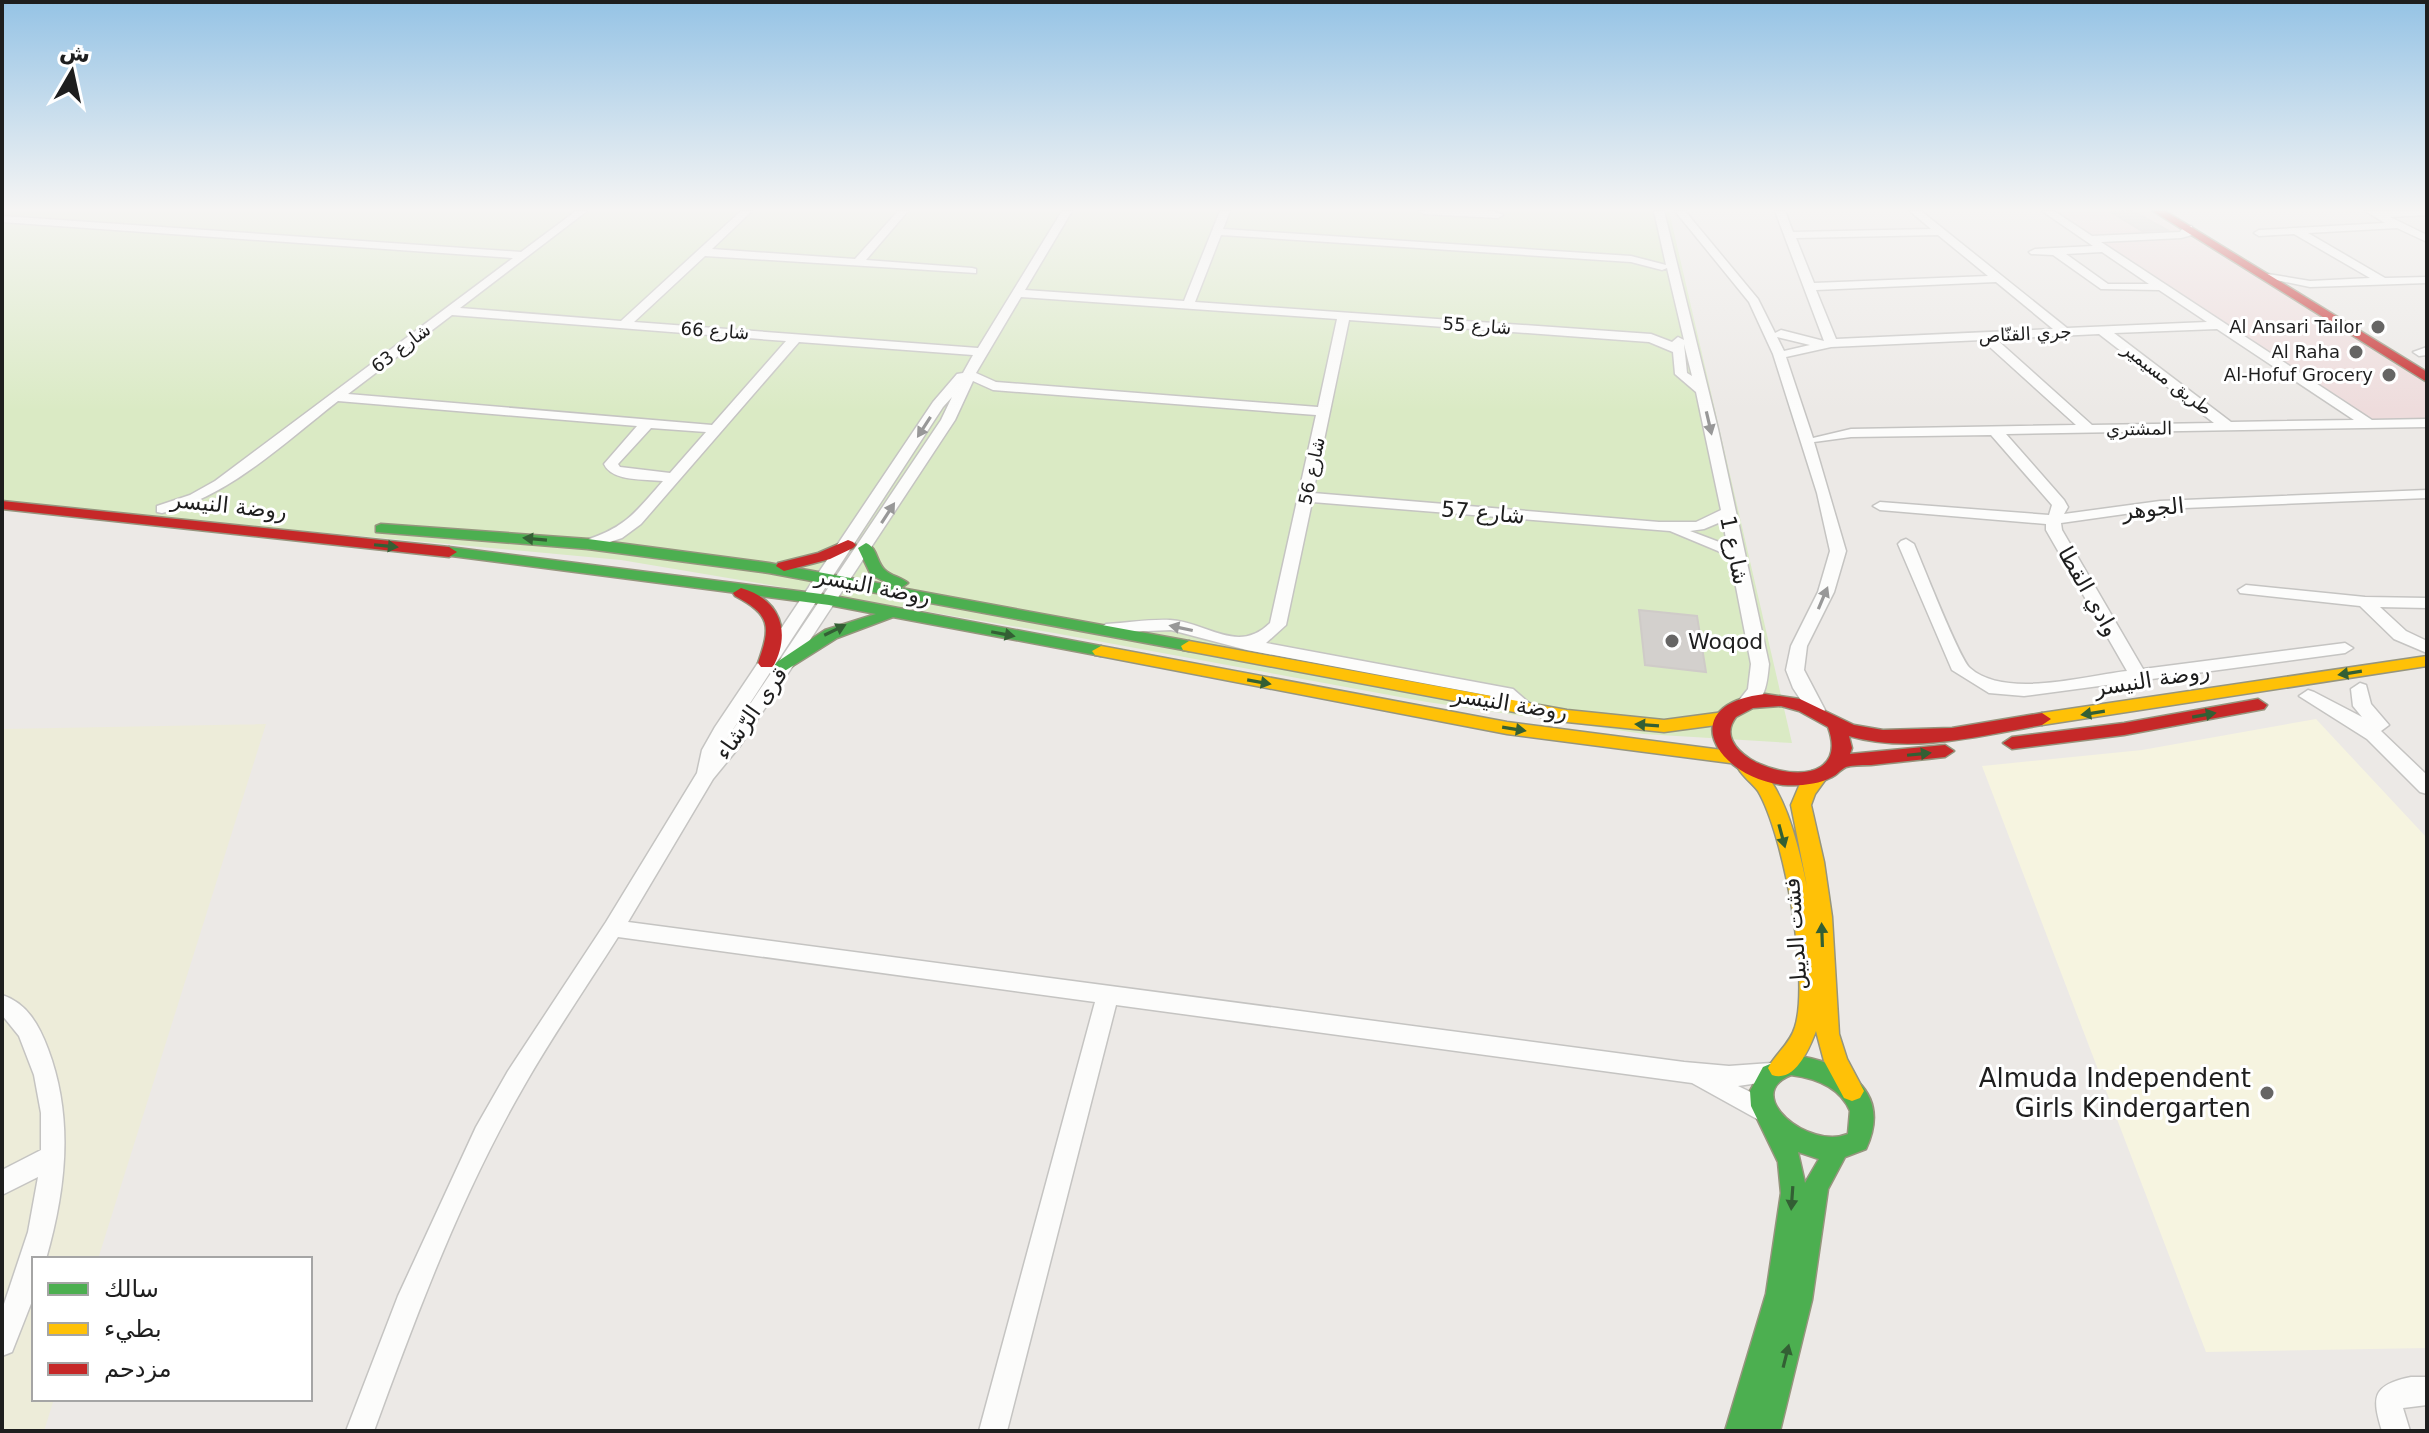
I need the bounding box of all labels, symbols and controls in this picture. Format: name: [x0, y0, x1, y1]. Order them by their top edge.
north arrow: [32, 32, 112, 112]
text: ش: [58, 38, 92, 67]
street label: شارع 55: [1442, 313, 1512, 339]
place label: Al Ansari Tailor: [2229, 316, 2363, 337]
street label: شارع 66: [680, 318, 750, 344]
marker: Al Ansari Tailor: [2369, 318, 2387, 336]
street label: شارع 63: [367, 319, 435, 377]
street label: جري القنّاص: [1978, 321, 2072, 347]
street label: طريق مسيمير: [2117, 337, 2216, 420]
place label: Al Raha: [2271, 341, 2340, 362]
marker: Al Raha: [2347, 343, 2365, 361]
place label: Al-Hofuf Grocery: [2224, 364, 2373, 385]
marker: Al-Hofuf Grocery: [2380, 366, 2398, 384]
one-way arrow: [1704, 410, 1716, 435]
one-way arrow: [917, 416, 932, 438]
street label: المشتري: [2106, 417, 2172, 441]
street label: شارع 56: [1294, 435, 1330, 507]
street label: روضة النيسر: [169, 487, 288, 524]
street label: الجوهر: [2120, 493, 2185, 524]
street label: شارع 57: [1440, 496, 1526, 529]
one-way arrow: [881, 502, 896, 523]
street label: شارع 1: [1715, 513, 1754, 587]
one-way arrow: [522, 532, 547, 545]
one-way arrow: [374, 540, 399, 553]
street label: وادي القطا: [2053, 542, 2124, 641]
street label: روضة النيسر: [812, 563, 933, 610]
one-way arrow: [1816, 586, 1829, 610]
one-way arrow: [1168, 621, 1193, 634]
one-way arrow: [823, 623, 846, 637]
one-way arrow: [991, 629, 1016, 641]
place label: Woqod: [1688, 629, 1763, 654]
marker: Woqod: [1663, 632, 1681, 650]
street label: روضة النيسر: [2092, 658, 2212, 701]
street label: قرى الرّشاء: [710, 662, 792, 764]
one-way arrow: [2337, 668, 2362, 680]
one-way arrow: [1246, 677, 1271, 689]
street label: روضة النيسر: [1449, 682, 1569, 725]
one-way arrow: [2080, 707, 2105, 720]
one-way arrow: [2192, 708, 2217, 720]
one-way arrow: [1634, 718, 1659, 731]
one-way arrow: [1502, 723, 1527, 736]
one-way arrow: [1907, 747, 1932, 760]
one-way arrow: [1776, 823, 1788, 848]
street label: فشت الديبل: [1779, 877, 1812, 991]
one-way arrow: [1815, 922, 1828, 947]
place label: Almuda Independent Girls Kindergarten: [1979, 1063, 2251, 1123]
marker: Almuda Independent Girls Kindergarten: [2258, 1084, 2276, 1102]
one-way arrow: [1785, 1186, 1798, 1211]
legend: [32, 1257, 312, 1401]
text: سالك: [104, 1275, 159, 1303]
text: بطيء: [104, 1315, 162, 1343]
one-way arrow: [1780, 1343, 1793, 1368]
text: مزدحم: [104, 1355, 172, 1383]

